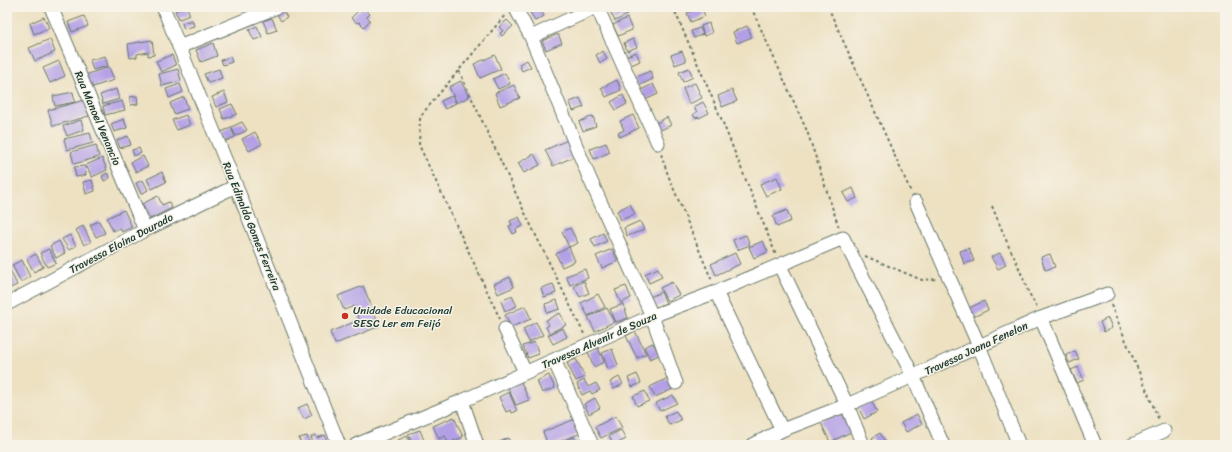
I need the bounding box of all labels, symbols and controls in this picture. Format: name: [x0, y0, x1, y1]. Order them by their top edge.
street label: Rua Manoel Venancio: [69, 68, 126, 169]
street label: Rua Edinaldo Gomes Ferreira: [217, 159, 286, 294]
street label: Travessa Eloina Dourado: [66, 208, 177, 279]
place label: Unidade Educacional SESC Ler em Feijó: [353, 301, 453, 333]
street label: Travessa Alvenir de Souza: [538, 306, 660, 374]
marker: Unidade Educacional SESC Ler em Feijó: [340, 311, 350, 321]
street label: Travessa Joana Fenelon: [921, 316, 1031, 381]

